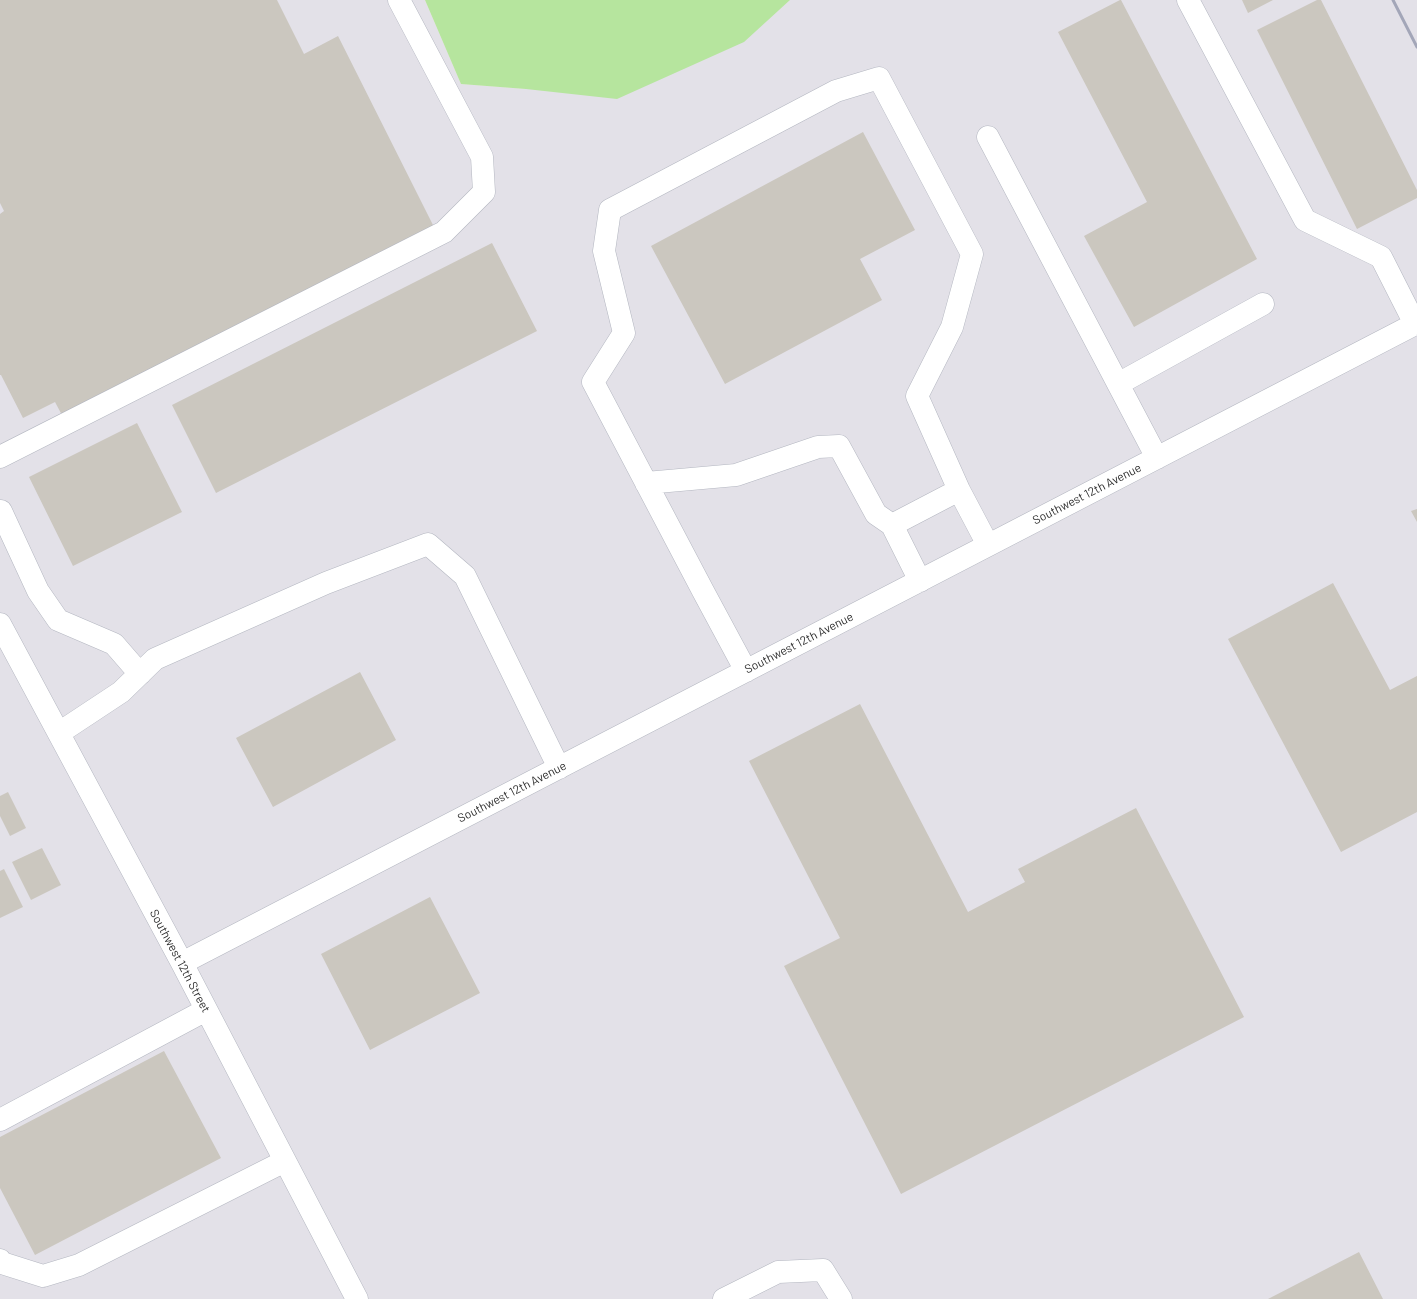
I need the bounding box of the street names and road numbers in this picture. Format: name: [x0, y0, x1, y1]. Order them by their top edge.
street label: Southwest 12th Avenue: [1030, 460, 1144, 528]
street label: Southwest 12th Avenue: [742, 609, 856, 677]
street label: Southwest 12th Avenue: [455, 758, 569, 826]
street label: Southwest 12th Street: [147, 907, 213, 1015]

